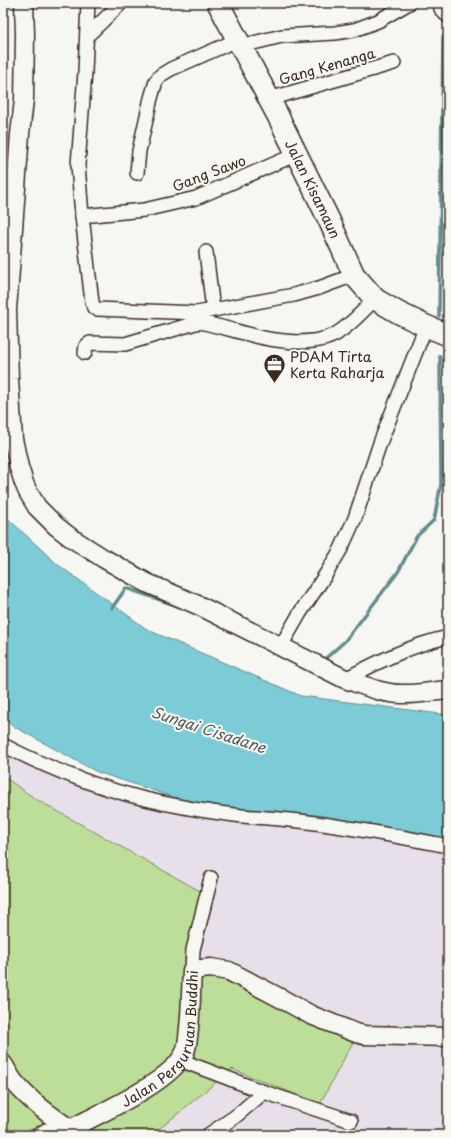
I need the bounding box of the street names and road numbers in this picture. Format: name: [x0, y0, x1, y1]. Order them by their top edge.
street label: Gang Kenanga: [276, 42, 378, 90]
street label: Jalan Kisamaun: [281, 136, 346, 242]
street label: Gang Sawo: [169, 149, 249, 197]
street label: Jalan Perguruan Buddhi: [117, 970, 202, 1112]

